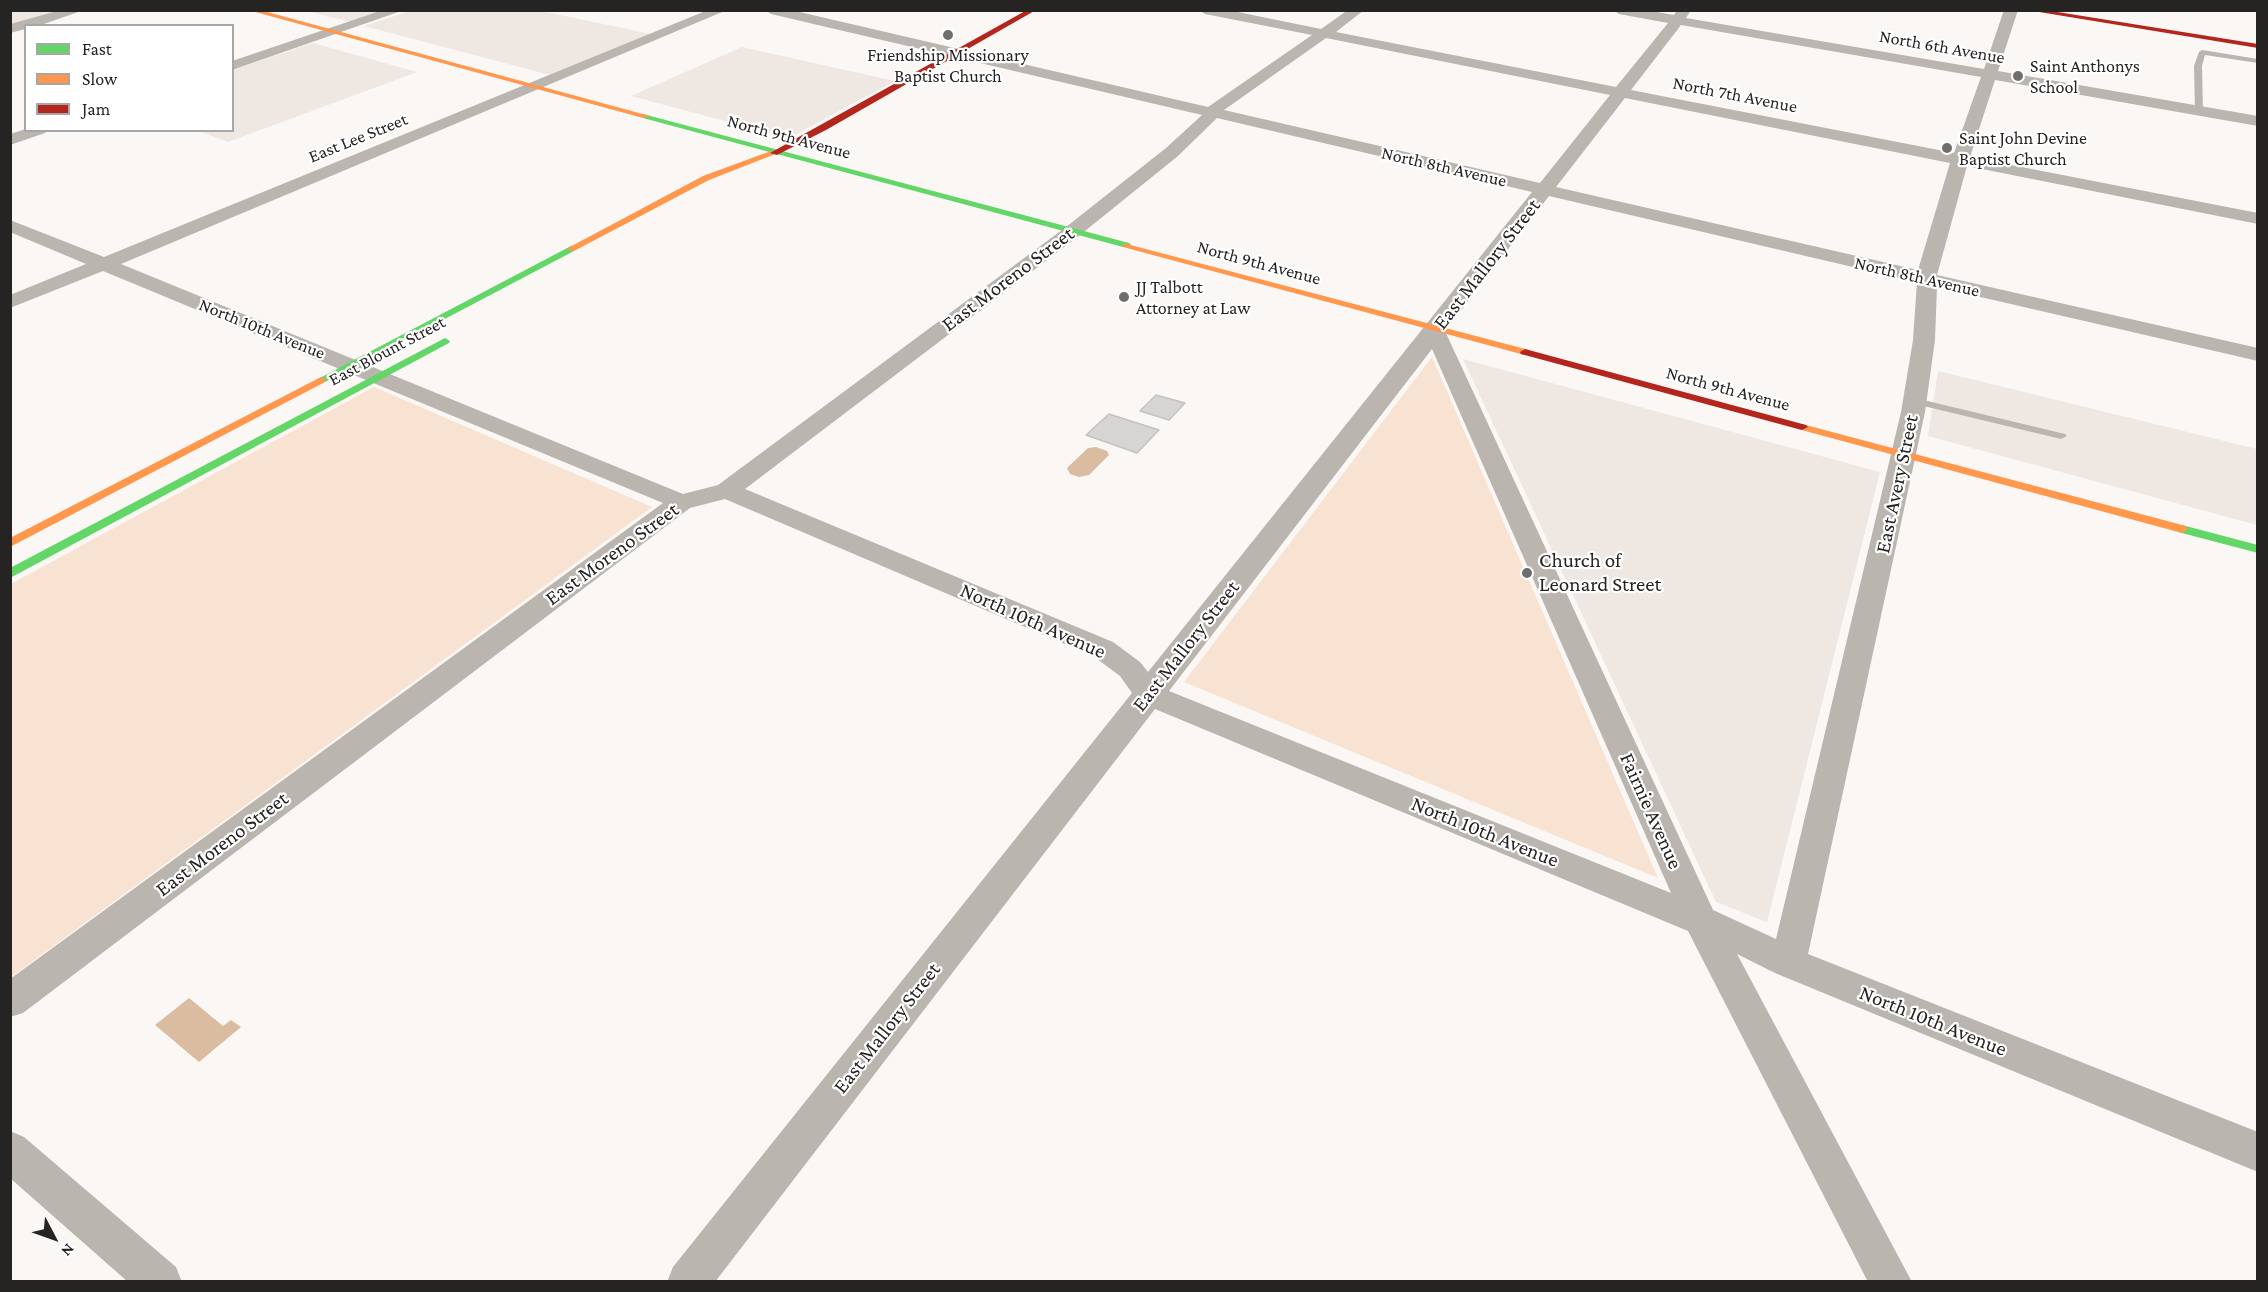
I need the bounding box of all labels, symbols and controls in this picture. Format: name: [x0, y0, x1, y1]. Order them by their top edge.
legend: [24, 24, 234, 132]
street label: North 6th Avenue: [1878, 25, 2006, 69]
marker: Friendship Missionary Baptist Church: [941, 28, 955, 42]
text: Fast: [82, 39, 112, 59]
place label: Friendship Missionary Baptist Church: [867, 44, 1029, 86]
place label: Saint Anthonys School: [2030, 55, 2140, 98]
text: Slow: [82, 69, 117, 89]
marker: Saint Anthonys School: [2011, 69, 2025, 83]
street label: North 7th Avenue: [1671, 72, 1799, 118]
text: Jam: [82, 99, 110, 119]
street label: East Lee Street: [305, 108, 411, 168]
street label: North 9th Avenue: [725, 110, 853, 164]
place label: Saint John Devine Baptist Church: [1959, 127, 2087, 170]
marker: Saint John Devine Baptist Church: [1940, 141, 1954, 155]
street label: North 8th Avenue: [1379, 142, 1509, 192]
street label: East Mallory Street: [1428, 194, 1546, 334]
street label: East Moreno Street: [937, 221, 1079, 337]
street label: North 9th Avenue: [1195, 236, 1323, 290]
street label: North 8th Avenue: [1852, 252, 1982, 302]
place label: JJ Talbott Attorney at Law: [1136, 276, 1251, 318]
marker: JJ Talbott Attorney at Law: [1117, 290, 1131, 304]
street label: North 10th Avenue: [196, 294, 328, 364]
street label: East Blount Street: [325, 311, 449, 391]
street label: North 9th Avenue: [1664, 362, 1792, 416]
street label: East Avery Street: [1870, 413, 1924, 555]
street label: East Moreno Street: [540, 497, 684, 611]
place label: Church of Leonard Street: [1539, 548, 1661, 598]
marker: Church of Leonard Street: [1520, 566, 1534, 580]
street label: East Mallory Street: [1127, 576, 1245, 716]
street label: North 10th Avenue: [956, 578, 1110, 664]
street label: Fairnie Avenue: [1614, 749, 1688, 873]
street label: East Moreno Street: [151, 786, 293, 902]
street label: North 10th Avenue: [1408, 791, 1562, 873]
street label: East Mallory Street: [828, 958, 946, 1098]
street label: North 10th Avenue: [1856, 980, 2010, 1062]
north arrow: [24, 1208, 84, 1268]
text: N: [58, 1240, 78, 1260]

